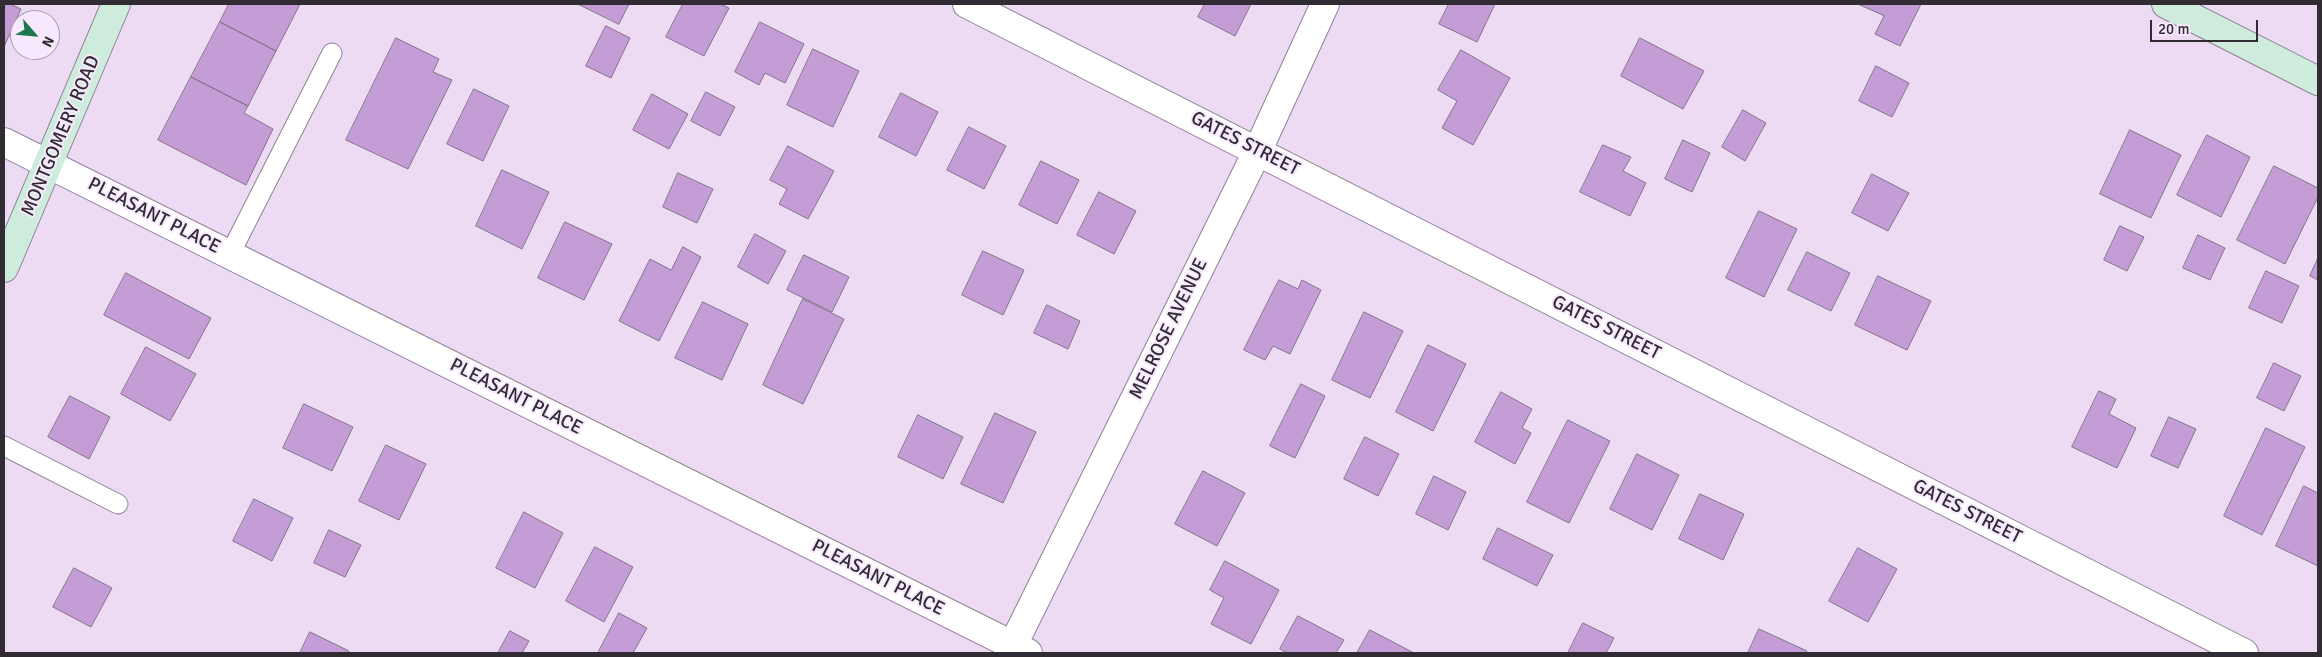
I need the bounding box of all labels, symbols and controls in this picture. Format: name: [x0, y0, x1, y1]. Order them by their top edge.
north arrow: [10, 10, 60, 60]
scale bar: [2152, 10, 2260, 42]
text: 20 m: [2158, 20, 2189, 38]
text: N: [38, 33, 58, 50]
street label: MONTGOMERY ROAD: [17, 52, 105, 220]
street label: GATES STREET: [1187, 107, 1303, 181]
street label: PLEASANT PLACE: [84, 173, 224, 259]
street label: MELROSE AVENUE: [1125, 255, 1213, 403]
street label: GATES STREET: [1548, 291, 1664, 365]
street label: PLEASANT PLACE: [446, 354, 586, 440]
street label: GATES STREET: [1909, 475, 2025, 549]
street label: PLEASANT PLACE: [808, 535, 948, 621]

